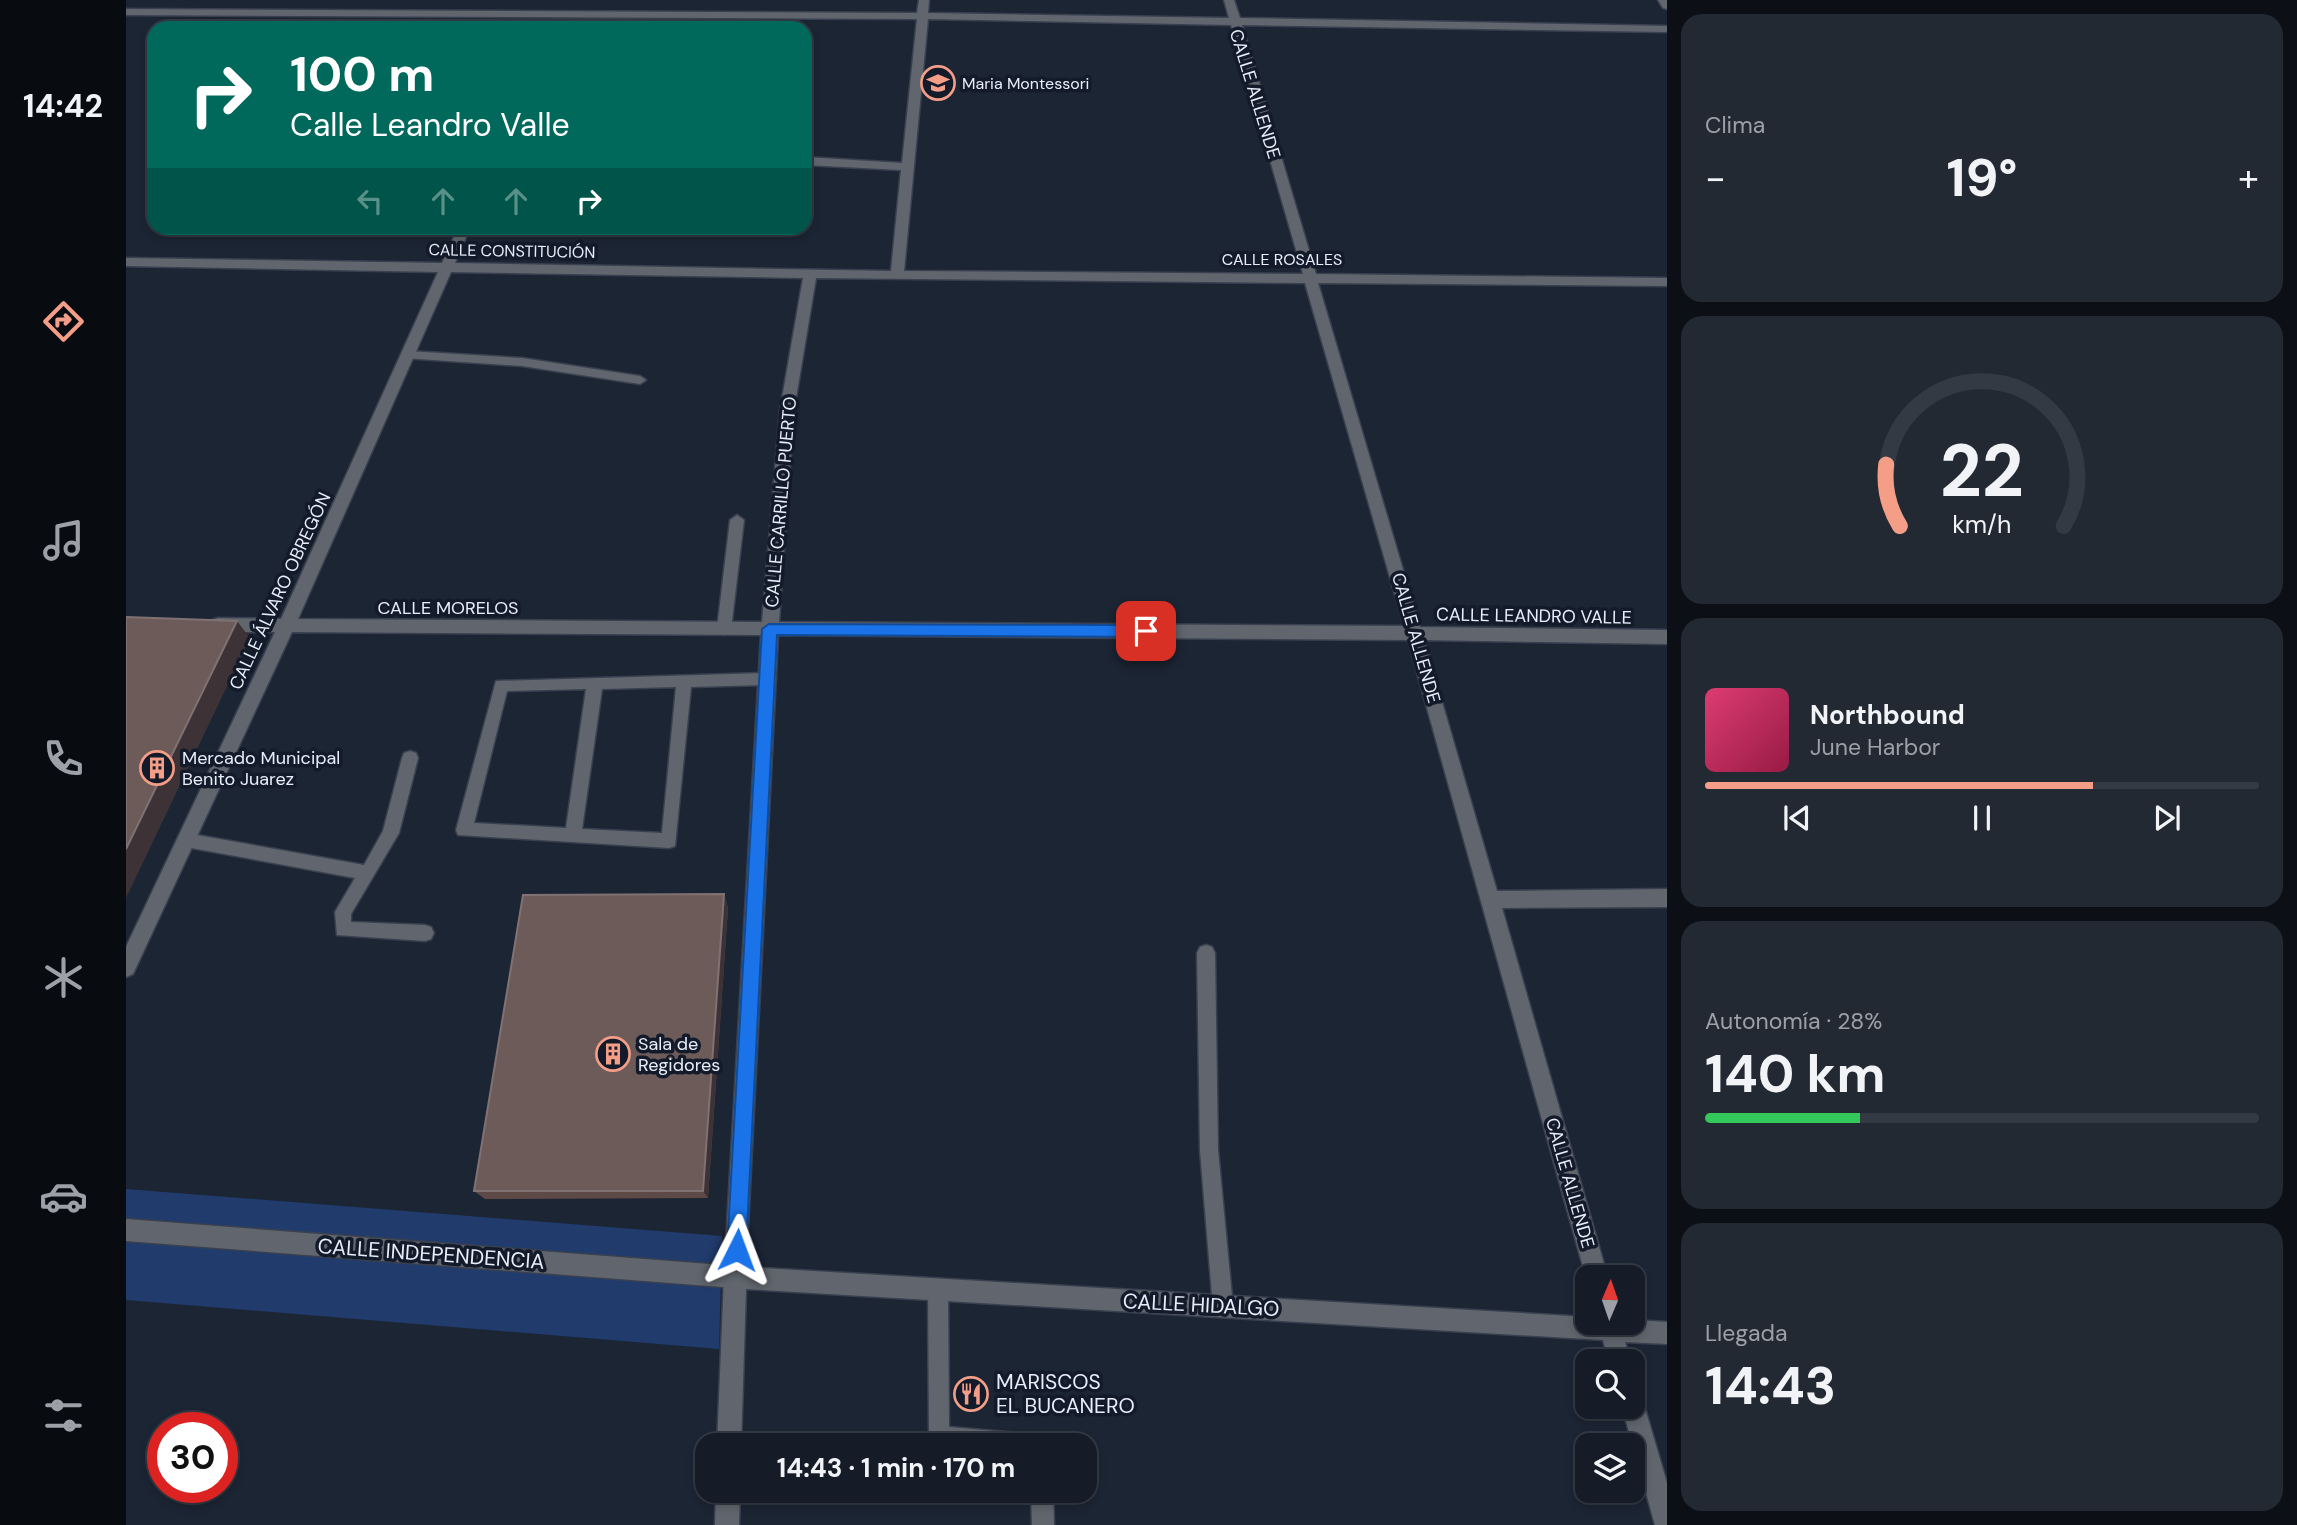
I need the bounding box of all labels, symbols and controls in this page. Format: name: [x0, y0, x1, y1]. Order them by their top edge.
street label: CALLE ALLENDE: [1224, 26, 1286, 162]
text: 100 m: [290, 42, 434, 106]
icon: right: [175, 49, 266, 140]
school or university icon: Maria Montessori: [919, 64, 957, 102]
place label: Maria Montessori: [962, 73, 1089, 94]
text: 14:42: [23, 85, 103, 127]
text: Calle Leandro Valle: [290, 104, 570, 146]
text: Clima: [1705, 110, 1765, 140]
text: 19°: [1947, 144, 2017, 212]
text: −: [1705, 153, 1726, 203]
text: +: [2238, 153, 2259, 203]
icon: left: [351, 182, 389, 220]
icon: ahead: [424, 182, 462, 220]
icon: ahead: [497, 182, 535, 220]
icon: right: [570, 182, 608, 220]
street label: CALLE CONSTITUCIÓN: [428, 239, 596, 263]
street label: CALLE ROSALES: [1222, 249, 1342, 270]
icon: directions: [39, 297, 88, 346]
street label: CALLE CARRILLO PUERTO: [760, 395, 802, 608]
text: 22: [1940, 425, 2024, 520]
street label: CALLE ÁLVARO OBREGÓN: [224, 488, 336, 694]
text: km/h: [1952, 508, 2012, 541]
icon: music: [39, 516, 88, 565]
street label: CALLE ALLENDE: [1386, 570, 1446, 706]
street label: CALLE MORELOS: [377, 596, 519, 620]
pin: [1116, 601, 1176, 661]
street label: CALLE LEANDRO VALLE: [1436, 602, 1632, 630]
icon: arrive: [1127, 612, 1165, 650]
text: Northbound: [1810, 698, 1965, 732]
text: June Harbor: [1810, 732, 1940, 762]
icon: phone: [39, 734, 88, 783]
place label: Mercado Municipal Benito Juarez: [182, 746, 340, 791]
building icon: Mercado Municipal Benito Juarez: [138, 749, 176, 787]
icon: previous: [1778, 799, 1816, 837]
icon: pause: [1963, 799, 2001, 837]
icon: next: [2148, 799, 2186, 837]
icon: climate: [39, 953, 88, 1002]
text: Autonomía · 28%: [1705, 1006, 1882, 1036]
place label: Sala de Regidores: [638, 1032, 720, 1077]
building icon: Sala de Regidores: [594, 1035, 632, 1073]
text: 140 km: [1705, 1040, 1886, 1108]
street label: CALLE ALLENDE: [1540, 1115, 1600, 1251]
icon: car: [39, 1172, 88, 1221]
position arrow: [700, 1213, 774, 1287]
street label: CALLE INDEPENDENCIA: [317, 1232, 545, 1276]
north arrow: [1575, 1265, 1645, 1335]
map controls: [1575, 1265, 1645, 1503]
street label: CALLE HIDALGO: [1122, 1287, 1280, 1323]
text: Llegada: [1705, 1318, 1788, 1348]
button: search: [1575, 1349, 1645, 1419]
text: 14:43: [1705, 1352, 1836, 1420]
place label: MARISCOS EL BUCANERO: [996, 1368, 1135, 1420]
restaurant icon: MARISCOS EL BUCANERO: [952, 1375, 990, 1413]
icon: filters: [39, 1391, 88, 1440]
speed limit sign: 30: [147, 1412, 238, 1503]
button: layers: [1575, 1433, 1645, 1503]
text: 14:43 · 1 min · 170 m: [777, 1451, 1015, 1485]

